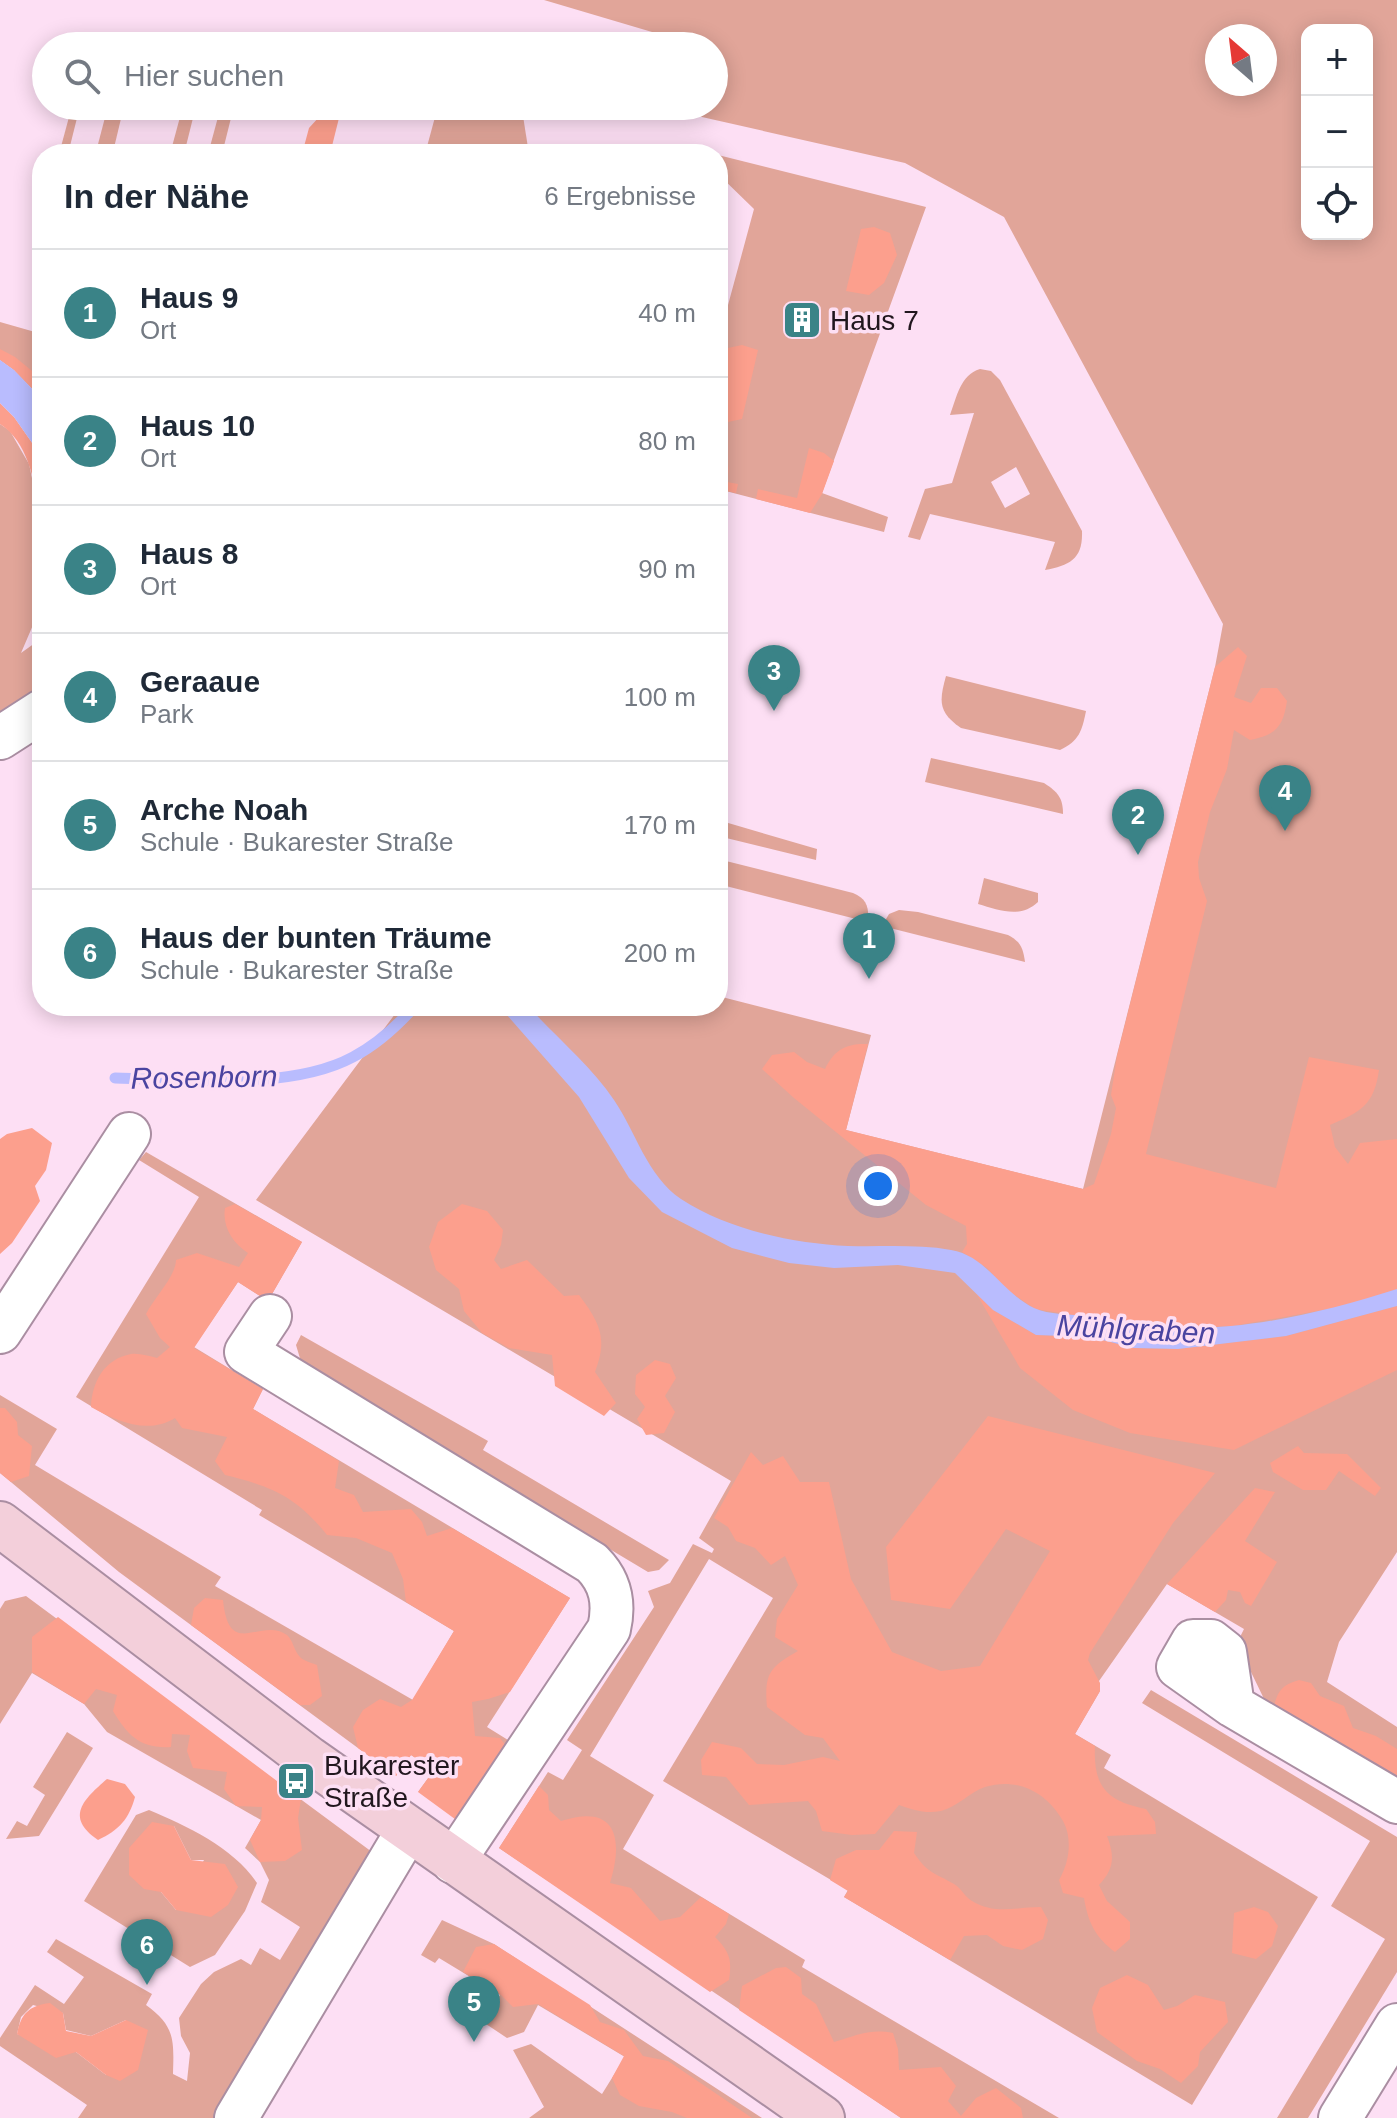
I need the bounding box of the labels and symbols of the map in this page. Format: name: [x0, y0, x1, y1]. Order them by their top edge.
north arrow: [1205, 24, 1277, 96]
building icon: Haus 7: [781, 299, 823, 341]
place label: Haus 7: [830, 305, 919, 336]
pin: 3: [748, 645, 800, 711]
pin: 4: [1259, 765, 1311, 831]
pin: 2: [1112, 789, 1164, 855]
pin: 1: [843, 913, 895, 979]
water label: Rosenborn: [130, 1059, 278, 1095]
your location: [858, 1166, 898, 1206]
water label: Mühlgraben: [1056, 1308, 1216, 1350]
place label: Bukarester Straße: [324, 1750, 459, 1813]
bus stop icon: Bukarester Straße: [275, 1760, 317, 1802]
pin: 6: [121, 1919, 173, 1985]
pin: 5: [448, 1976, 500, 2042]

